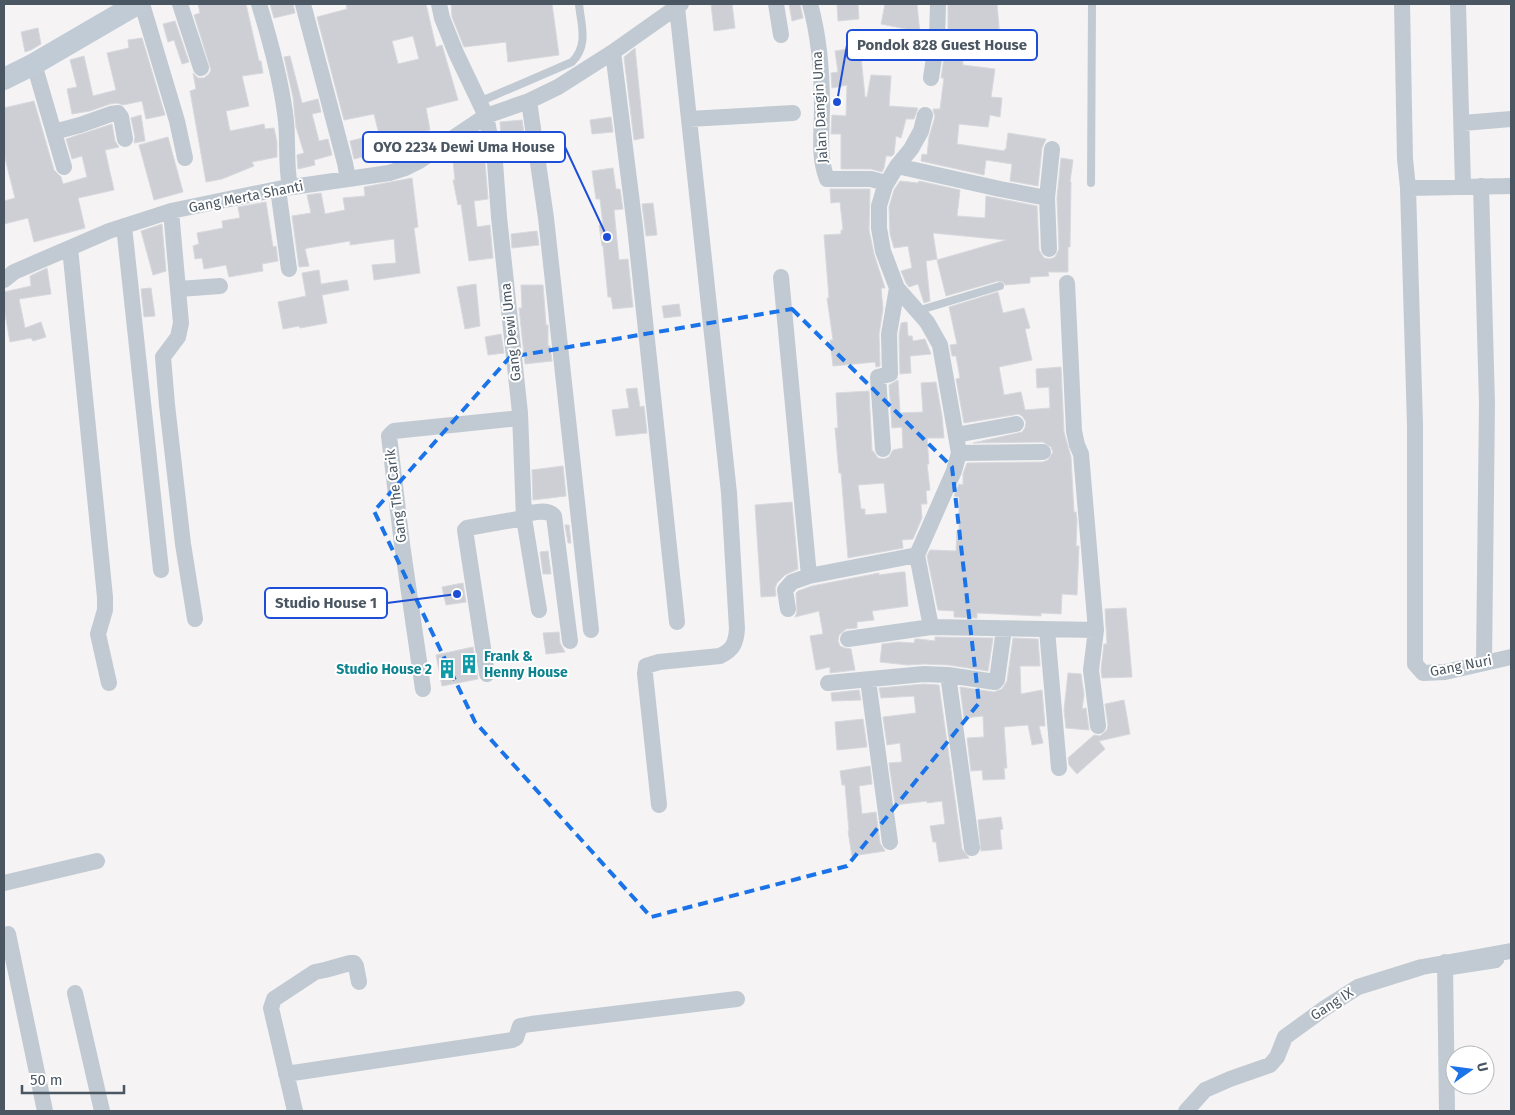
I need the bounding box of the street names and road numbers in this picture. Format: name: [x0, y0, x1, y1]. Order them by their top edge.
street label: Jalan Dangin Uma: [809, 51, 831, 163]
street label: Gang Merta Shanti: [187, 178, 305, 216]
street label: Gang Dewi Uma: [497, 282, 525, 382]
street label: Gang The Carik: [382, 447, 410, 544]
street label: Gang Nuri: [1429, 652, 1493, 680]
street label: Gang IX: [1308, 984, 1357, 1024]

